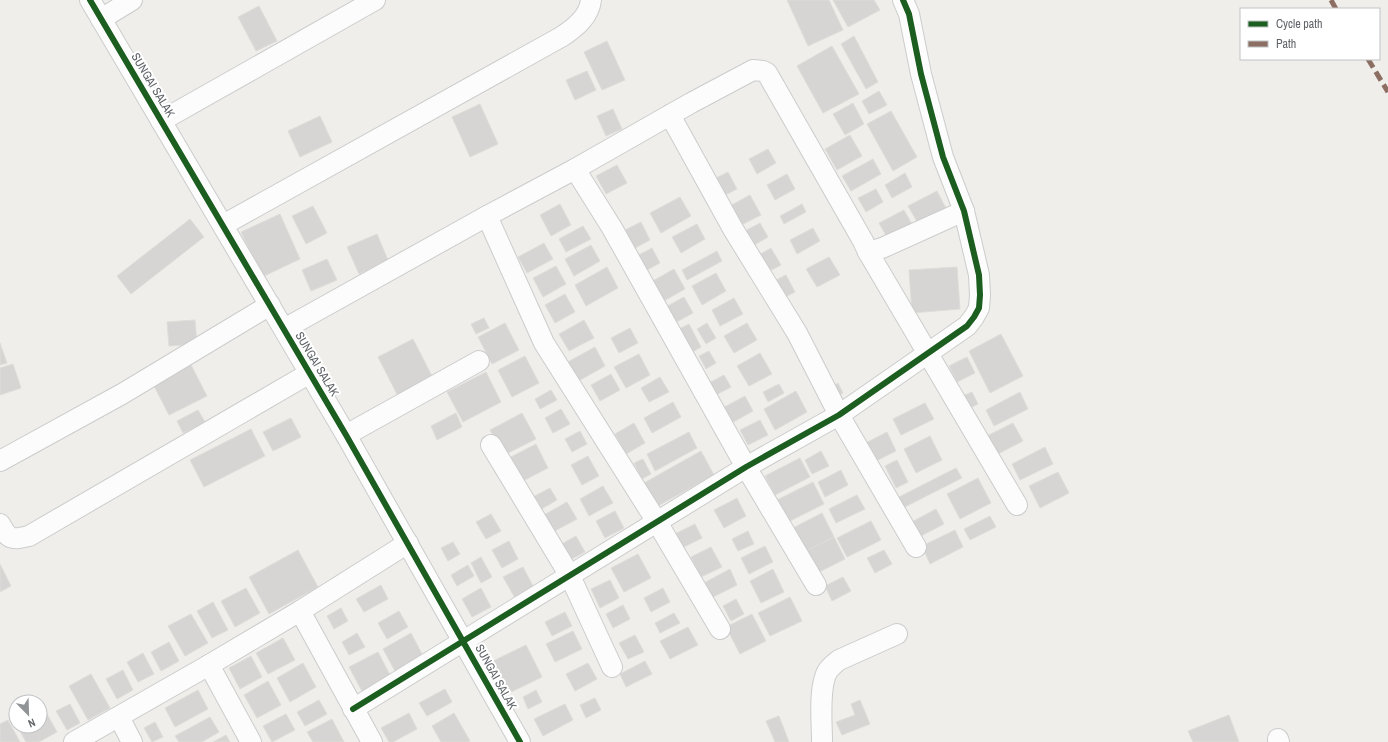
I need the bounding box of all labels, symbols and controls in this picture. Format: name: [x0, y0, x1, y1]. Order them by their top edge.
legend: [1240, 8, 1380, 60]
text: Cycle path: [1276, 16, 1323, 32]
text: Path: [1276, 36, 1296, 52]
street label: SUNGAI SALAK: [128, 50, 179, 120]
street label: SUNGAI SALAK: [292, 329, 343, 399]
street label: SUNGAI SALAK: [472, 642, 521, 713]
north arrow: [8, 694, 48, 734]
text: N: [26, 715, 38, 731]

